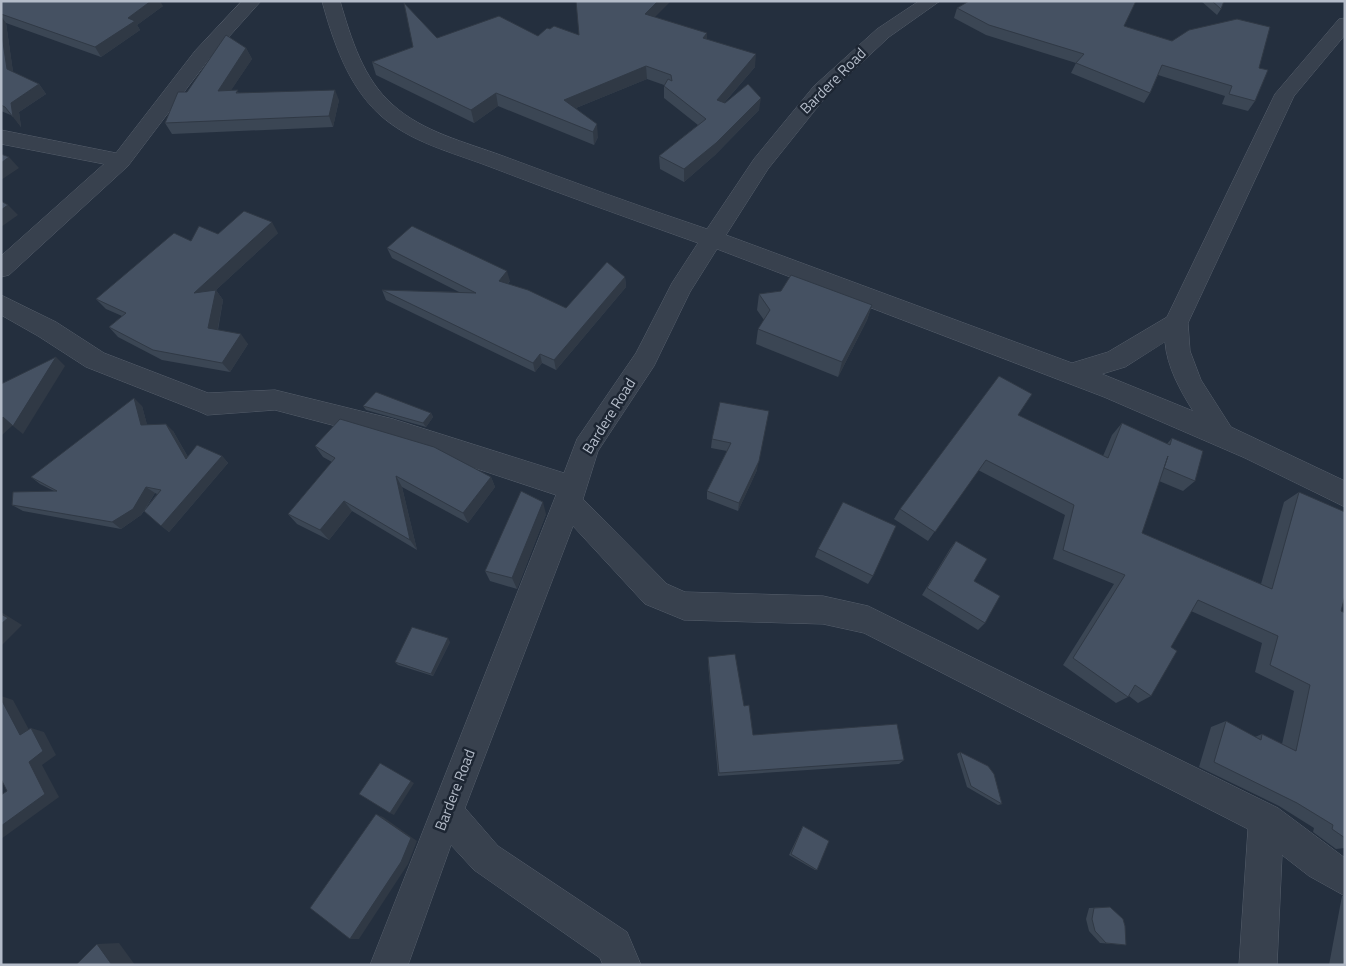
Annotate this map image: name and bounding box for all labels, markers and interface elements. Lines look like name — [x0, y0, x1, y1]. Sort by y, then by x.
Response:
street label: Bardere Road — [794, 42, 871, 119]
street label: Bardere Road — [576, 373, 641, 458]
street label: Bardere Road — [428, 746, 481, 834]

